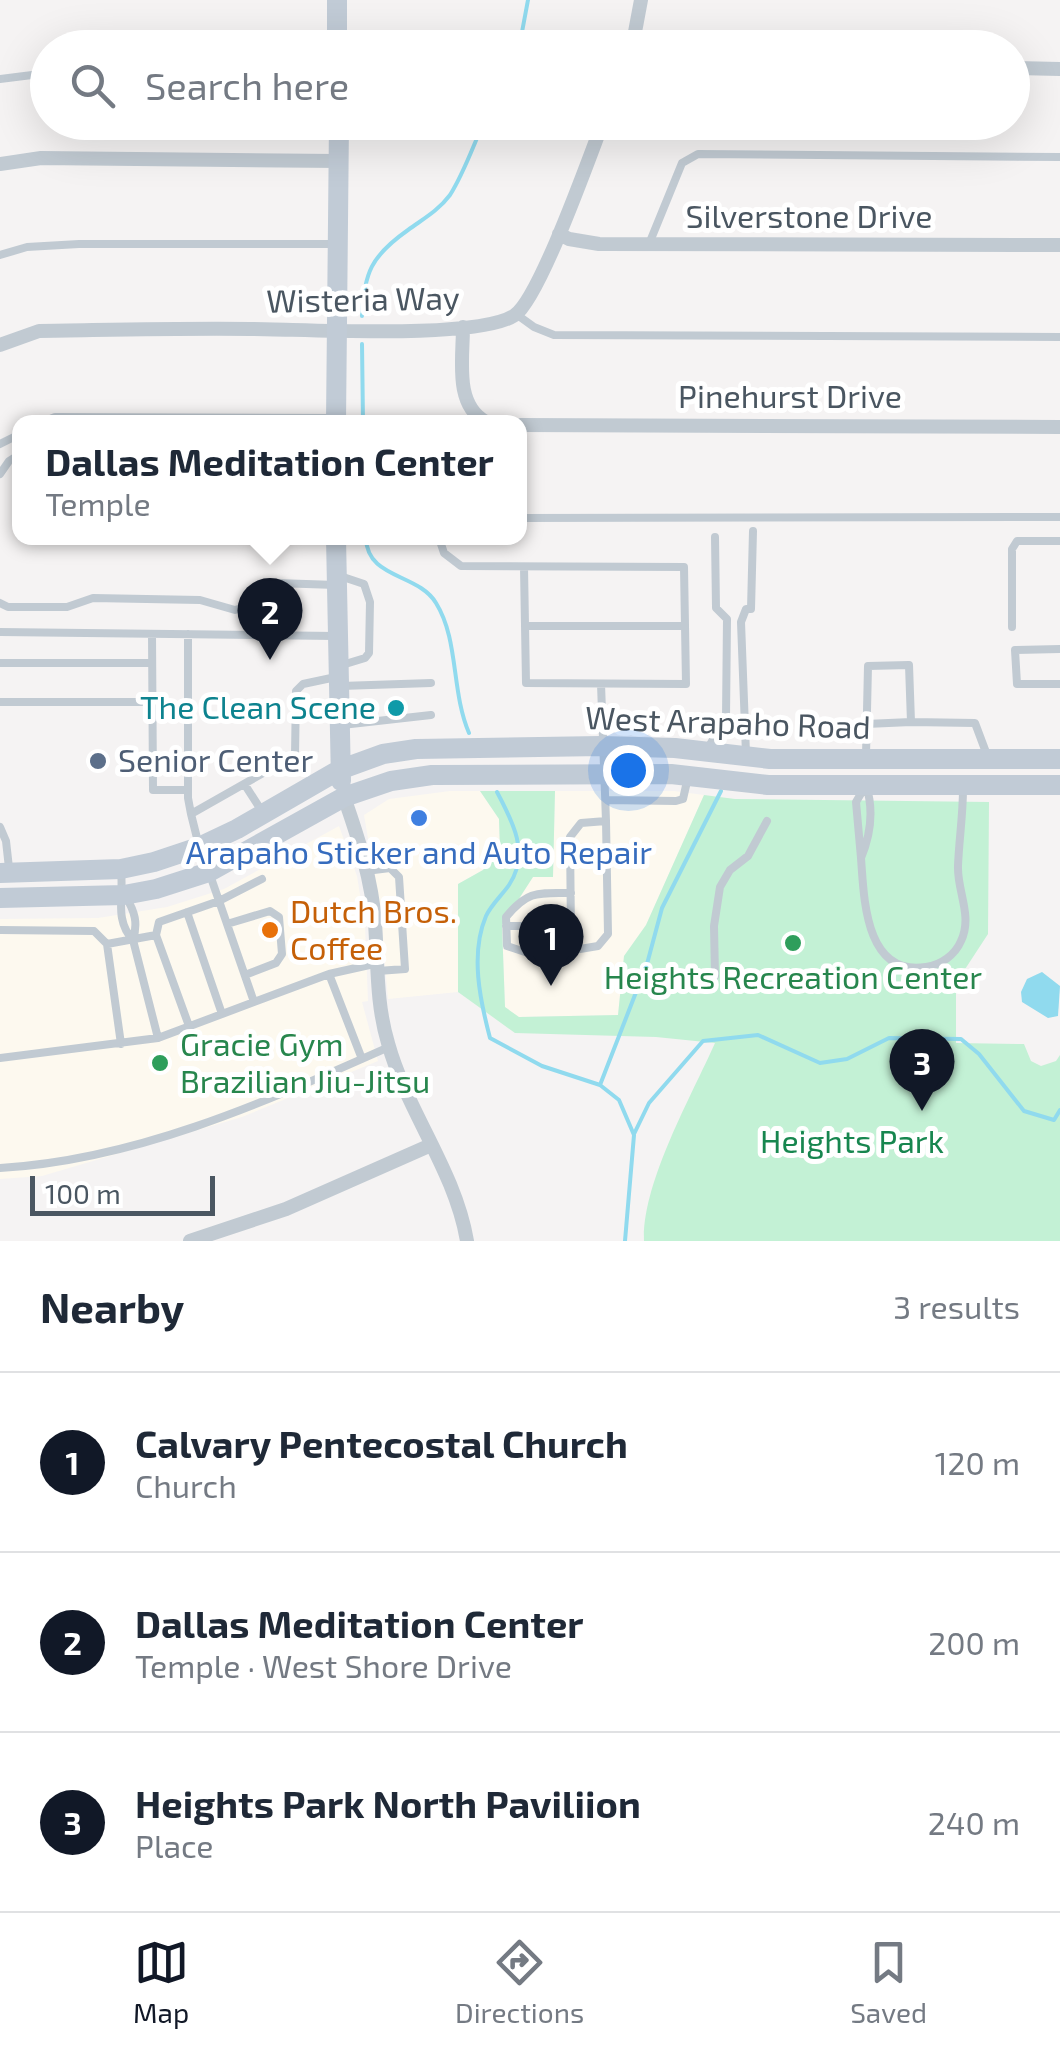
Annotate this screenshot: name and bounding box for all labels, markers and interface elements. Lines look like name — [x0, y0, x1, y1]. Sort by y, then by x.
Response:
search box — [30, 30, 1030, 140]
icon: search — [65, 58, 120, 113]
text: Search here — [145, 62, 349, 108]
street label: Silverstone Drive — [686, 196, 932, 234]
street label: Wisteria Way — [266, 277, 460, 319]
street label: Pinehurst Drive — [678, 376, 902, 414]
popup — [12, 415, 527, 545]
text: Dallas Meditation Center — [45, 438, 494, 484]
text: Temple — [45, 484, 151, 522]
pin: 2 — [238, 578, 302, 660]
place label: The Clean Scene — [140, 687, 376, 725]
marker: The Clean Scene — [385, 697, 407, 719]
street label: West Arapaho Road — [585, 697, 872, 745]
place label: Senior Center — [118, 740, 314, 778]
your location — [603, 745, 654, 796]
marker: Senior Center — [87, 750, 109, 772]
marker: Arapaho Sticker and Auto Repair — [408, 807, 430, 829]
place label: Arapaho Sticker and Auto Repair — [186, 832, 652, 870]
place label: Dutch Bros. Coffee — [290, 891, 457, 966]
pin: 1 — [518, 904, 584, 986]
marker: Dutch Bros. Coffee — [259, 919, 281, 941]
marker: Heights Recreation Center — [782, 932, 804, 954]
place label: Heights Recreation Center — [604, 957, 982, 995]
place label: Gracie Gym Brazilian Jiu-Jitsu — [180, 1024, 430, 1099]
pin: 3 — [890, 1028, 954, 1111]
marker: Gracie Gym Brazilian Jiu-Jitsu — [149, 1052, 171, 1074]
park label: Heights Park — [760, 1121, 944, 1159]
scale bar — [30, 1171, 215, 1216]
text: 100 m — [45, 1176, 121, 1210]
text: Nearby — [40, 1281, 184, 1331]
text: 3 results — [893, 1287, 1020, 1325]
text: Calvary Pentecostal Church — [135, 1420, 628, 1466]
text: 1 — [66, 1443, 79, 1481]
text: 120 m — [935, 1443, 1020, 1481]
text: Church — [135, 1466, 237, 1504]
text: Dallas Meditation Center — [135, 1600, 584, 1646]
text: 2 — [63, 1623, 82, 1661]
text: 200 m — [928, 1623, 1020, 1661]
text: Temple · West Shore Drive — [135, 1646, 512, 1684]
text: Heights Park North Paviliion — [135, 1780, 641, 1826]
text: 3 — [63, 1803, 82, 1841]
text: 240 m — [928, 1803, 1020, 1841]
text: Place — [135, 1826, 214, 1864]
tab: Map — [133, 1935, 189, 2029]
tab: Directions — [455, 1935, 584, 2029]
tab: Saved — [850, 1935, 927, 2029]

